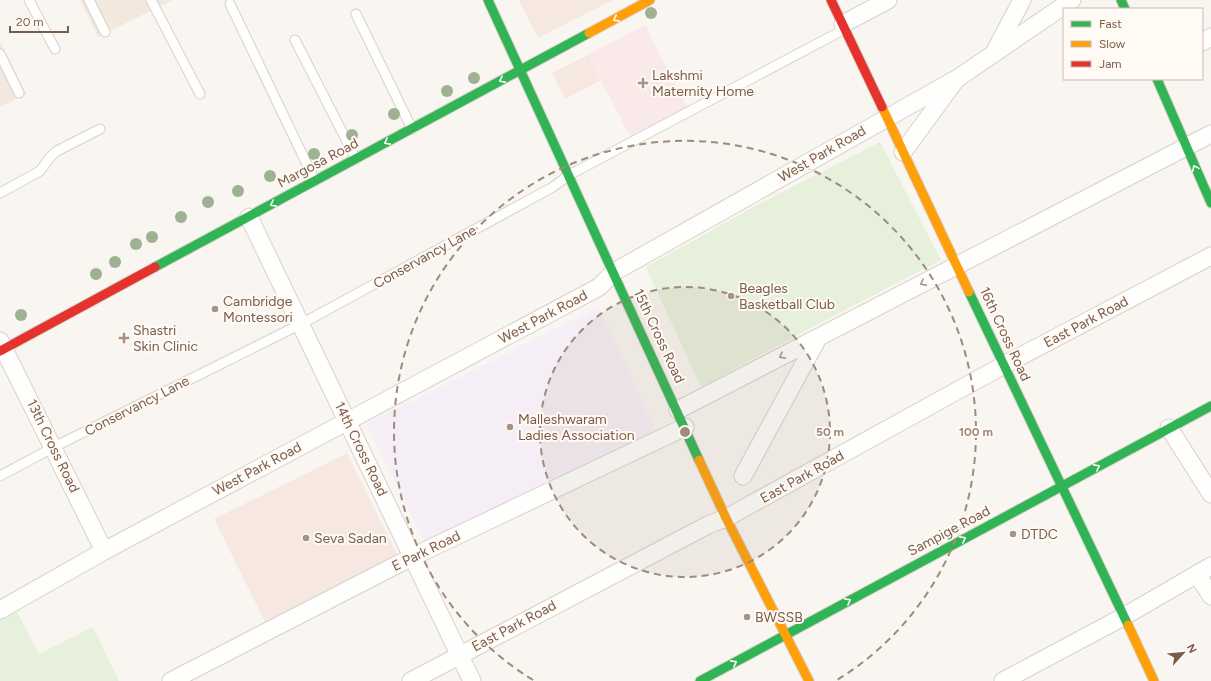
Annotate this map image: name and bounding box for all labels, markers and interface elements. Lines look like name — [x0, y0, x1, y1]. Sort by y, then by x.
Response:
scale bar — [10, 8, 68, 34]
legend — [1063, 8, 1203, 80]
one-way arrow — [613, 14, 620, 21]
text: 20 m — [16, 15, 44, 29]
text: Fast — [1099, 17, 1122, 31]
text: Slow — [1099, 37, 1126, 51]
text: Jam — [1099, 57, 1122, 71]
place label: Lakshmi Maternity Home — [652, 67, 754, 100]
one-way arrow — [498, 76, 506, 83]
marker: Lakshmi Maternity Home — [637, 77, 649, 89]
street label: West Park Road — [775, 122, 869, 186]
street label: Margosa Road — [275, 135, 361, 191]
one-way arrow — [384, 137, 391, 145]
one-way arrow — [1192, 165, 1200, 172]
one-way arrow — [270, 199, 277, 207]
street label: Conservancy Lane — [371, 222, 480, 292]
one-way arrow — [919, 279, 927, 286]
place label: Beagles Basketball Club — [739, 280, 835, 313]
street label: 16th Cross Road — [976, 284, 1034, 384]
street label: West Park Road — [496, 286, 590, 348]
street label: 15th Cross Road — [630, 286, 688, 386]
marker: Beagles Basketball Club — [726, 291, 736, 301]
place label: Cambridge Montessori — [223, 293, 293, 326]
street label: East Park Road — [1041, 293, 1131, 351]
marker: Cambridge Montessori — [210, 304, 220, 314]
place label: Shastri Skin Clinic — [133, 322, 198, 355]
marker: Shastri Skin Clinic — [118, 332, 130, 344]
one-way arrow — [779, 351, 786, 359]
street label: Conservancy Lane — [82, 372, 192, 440]
street label: 13th Cross Road — [23, 397, 83, 495]
street label: 14th Cross Road — [331, 399, 391, 499]
place label: Malleshwaram Ladies Association — [518, 411, 635, 444]
marker: Malleshwaram Ladies Association — [505, 422, 515, 432]
centre of rings — [678, 425, 692, 439]
text: 50 m — [816, 425, 844, 439]
text: 100 m — [959, 425, 993, 439]
street label: West Park Road — [210, 438, 304, 500]
street label: East Park Road — [757, 447, 847, 507]
one-way arrow — [1093, 464, 1100, 472]
street label: Sampige Road — [905, 502, 993, 560]
place label: DTDC — [1021, 526, 1058, 543]
street label: E Park Road — [389, 527, 463, 575]
marker: DTDC — [1008, 529, 1018, 539]
place label: Seva Sadan — [314, 530, 387, 547]
marker: Seva Sadan — [301, 533, 311, 543]
one-way arrow — [959, 537, 966, 544]
street label: East Park Road — [469, 597, 559, 655]
one-way arrow — [844, 598, 852, 606]
place label: BWSSB — [755, 609, 803, 626]
marker: BWSSB — [742, 612, 752, 622]
north arrow — [1163, 633, 1203, 673]
text: N — [1184, 642, 1199, 655]
one-way arrow — [730, 660, 737, 667]

